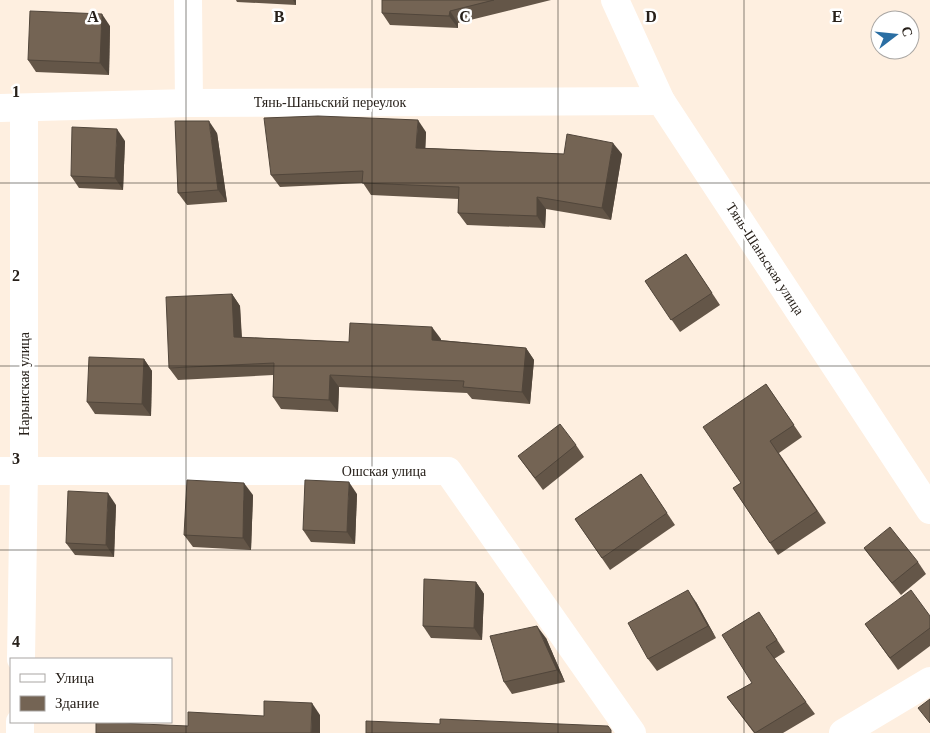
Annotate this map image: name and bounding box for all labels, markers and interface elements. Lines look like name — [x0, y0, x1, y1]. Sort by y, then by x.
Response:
text: A — [87, 8, 99, 25]
text: B — [274, 8, 285, 25]
text: C — [459, 8, 471, 25]
text: D — [645, 8, 657, 25]
text: E — [832, 8, 842, 25]
north arrow — [870, 10, 920, 60]
text: С — [898, 25, 916, 38]
text: 1 — [12, 83, 20, 100]
street label: Тянь-Шаньский переулок — [254, 95, 406, 110]
street label: Тянь-Шаньская улица — [723, 200, 807, 319]
text: 2 — [12, 267, 20, 284]
street label: Нарынская улица — [17, 331, 32, 436]
text: 3 — [12, 450, 20, 467]
street label: Ошская улица — [342, 464, 427, 479]
text: 4 — [12, 633, 20, 650]
legend — [10, 658, 172, 723]
text: Улица — [55, 670, 94, 686]
text: Здание — [55, 695, 99, 711]

